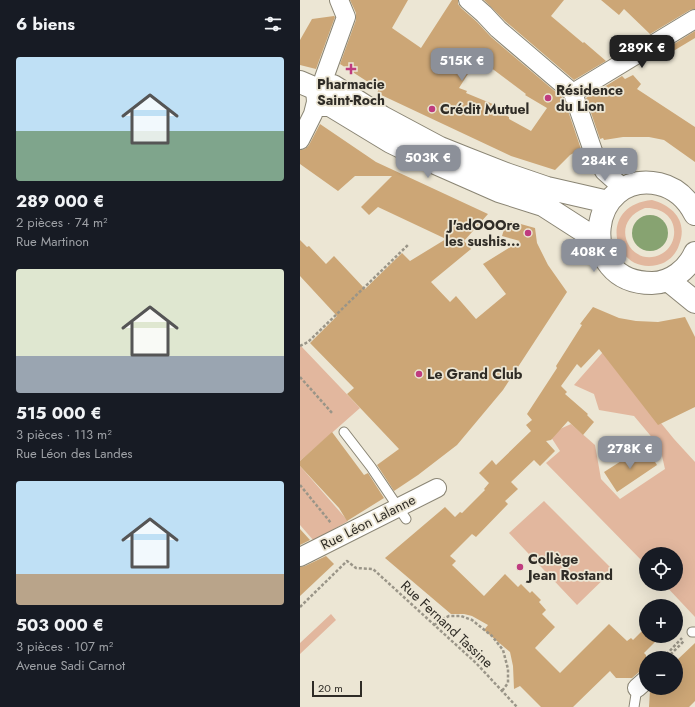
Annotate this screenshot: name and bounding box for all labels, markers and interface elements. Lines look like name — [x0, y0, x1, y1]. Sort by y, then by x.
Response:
text: 6 biens — [16, 12, 75, 36]
icon: filters — [262, 13, 284, 35]
pin: 289K € — [609, 35, 675, 69]
text: 289K € — [619, 38, 665, 57]
pin: 515K € — [429, 48, 495, 82]
text: 515K € — [440, 51, 484, 70]
marker: Pharmacie Saint-Roch — [346, 64, 356, 74]
place label: Pharmacie Saint-Roch — [317, 74, 385, 110]
place label: Résidence du Lion — [556, 80, 623, 116]
icon: home — [114, 83, 186, 155]
marker: Résidence du Lion — [543, 93, 553, 103]
place label: Crédit Mutuel — [440, 99, 529, 119]
marker: Crédit Mutuel — [427, 104, 437, 114]
pin: 503K € — [395, 145, 461, 179]
text: 503K € — [405, 148, 451, 167]
pin: 284K € — [572, 148, 638, 182]
text: 284K € — [581, 151, 629, 170]
text: 289 000 € — [16, 189, 104, 213]
text: 2 pièces · 74 m² — [16, 213, 108, 232]
place label: J'adOOOre les sushis... — [445, 215, 520, 251]
marker: J'adOOOre les sushis... — [523, 228, 533, 238]
text: Rue Martinon — [16, 232, 89, 251]
pin: 408K € — [561, 239, 627, 273]
text: 408K € — [570, 242, 618, 261]
icon: home — [114, 295, 186, 367]
place label: Le Grand Club — [427, 364, 523, 384]
marker: Le Grand Club — [414, 369, 424, 379]
text: 515 000 € — [16, 401, 102, 425]
text: 3 pièces · 113 m² — [16, 425, 112, 444]
pin: 278K € — [597, 436, 663, 470]
text: 278K € — [607, 439, 653, 458]
text: Rue Léon des Landes — [16, 444, 133, 463]
street label: Rue Léon Lalanne — [317, 489, 419, 555]
icon: home — [114, 507, 186, 579]
map controls — [639, 547, 683, 695]
button: locate — [639, 547, 683, 591]
place label: Collège Jean Rostand — [525, 549, 613, 585]
marker: Collège Jean Rostand — [515, 562, 525, 572]
street label: Rue Fernand Tassine — [396, 576, 498, 672]
button: + — [639, 599, 683, 643]
text: 503 000 € — [16, 613, 104, 637]
text: 3 pièces · 107 m² — [16, 637, 113, 656]
button: − — [639, 651, 683, 695]
text: Avenue Sadi Carnot — [16, 656, 125, 675]
scale bar — [312, 679, 362, 698]
text: 20 m — [318, 680, 343, 696]

